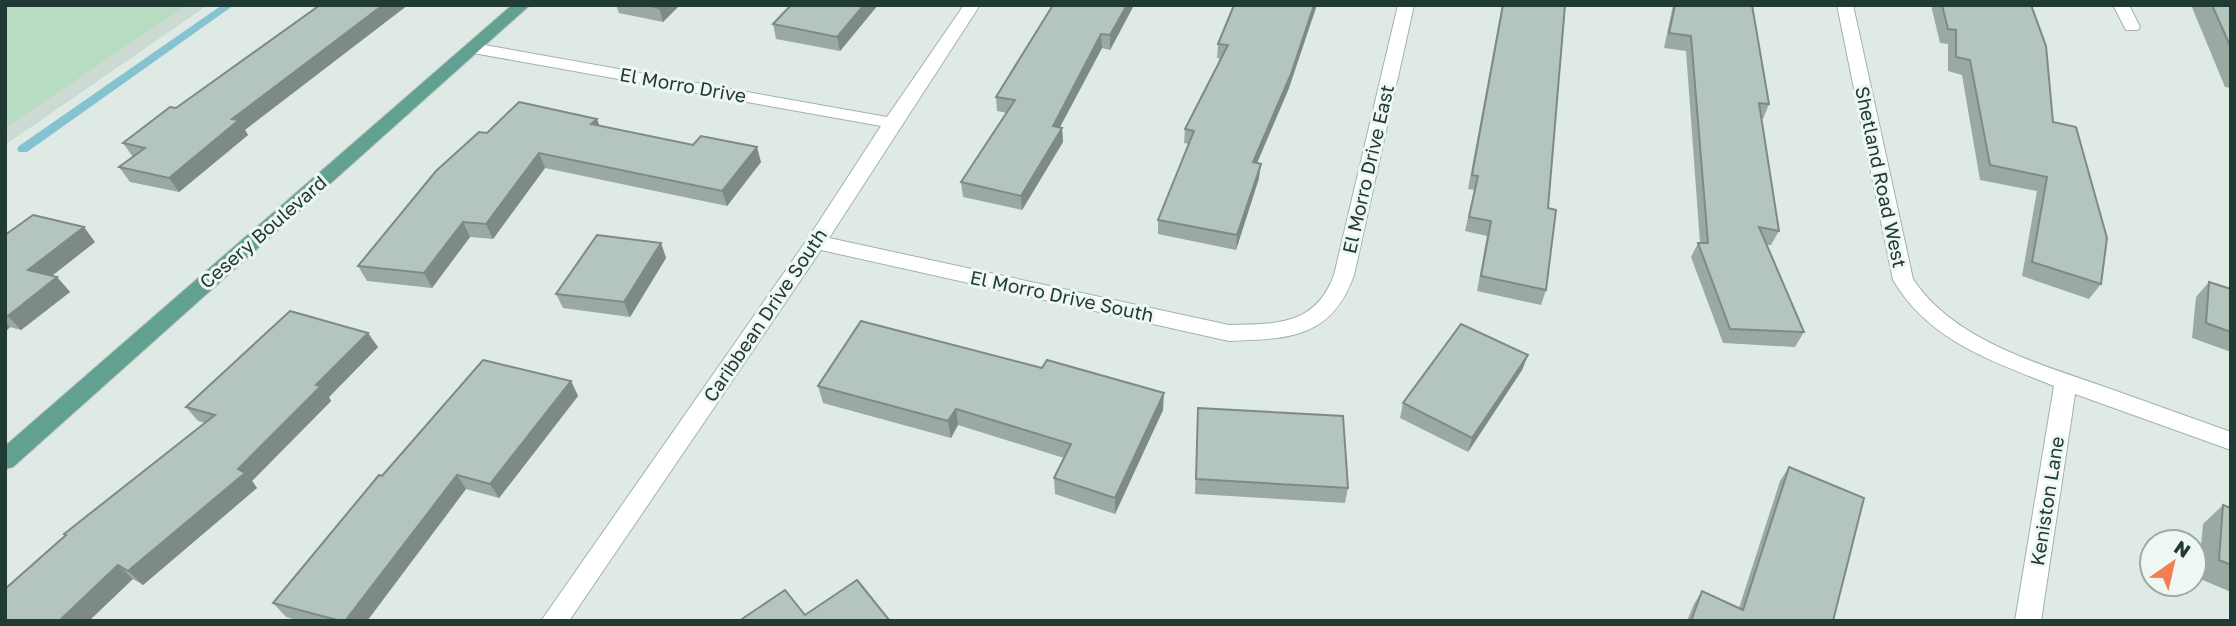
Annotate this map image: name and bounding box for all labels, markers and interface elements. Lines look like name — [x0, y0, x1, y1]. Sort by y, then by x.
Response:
street label: El Morro Drive — [618, 62, 748, 107]
street label: El Morro Drive East — [1337, 82, 1398, 256]
street label: Shetland Road West — [1851, 84, 1912, 270]
street label: Cesery Boulevard — [195, 170, 331, 293]
street label: Caribbean Drive South — [698, 224, 831, 406]
street label: El Morro Drive South — [968, 265, 1156, 326]
street label: Keniston Lane — [2025, 435, 2068, 567]
north arrow — [2138, 528, 2208, 598]
text: N — [2170, 535, 2195, 562]

